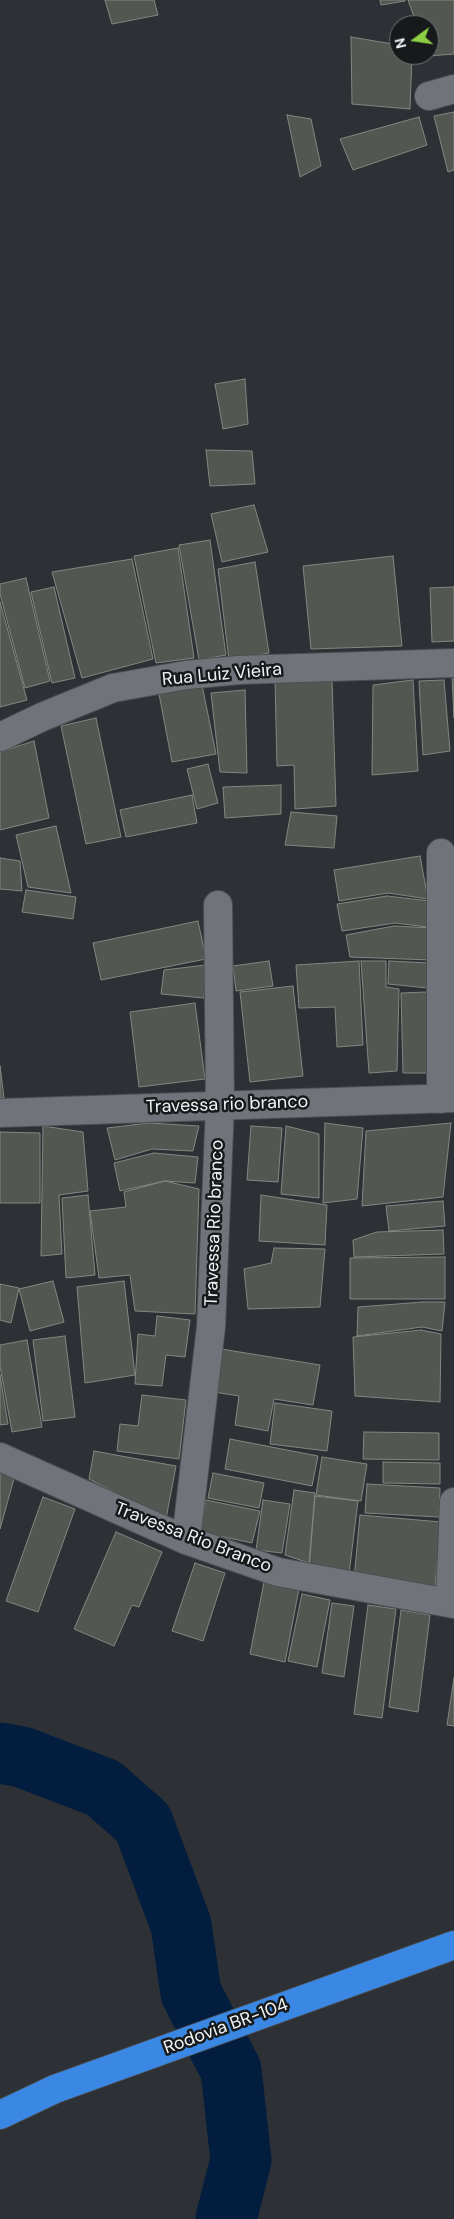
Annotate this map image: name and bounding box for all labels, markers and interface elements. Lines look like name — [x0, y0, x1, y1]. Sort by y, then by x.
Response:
north arrow — [389, 15, 439, 65]
text: N — [390, 36, 410, 51]
street label: Rua Luiz Vieira — [161, 659, 283, 691]
street label: Travessa rio branco — [145, 1091, 309, 1119]
street label: Travessa Rio branco — [201, 1139, 229, 1307]
street label: Travessa Rio Branco — [112, 1498, 274, 1578]
street label: Rodovia BR-104 — [161, 1994, 291, 2060]

